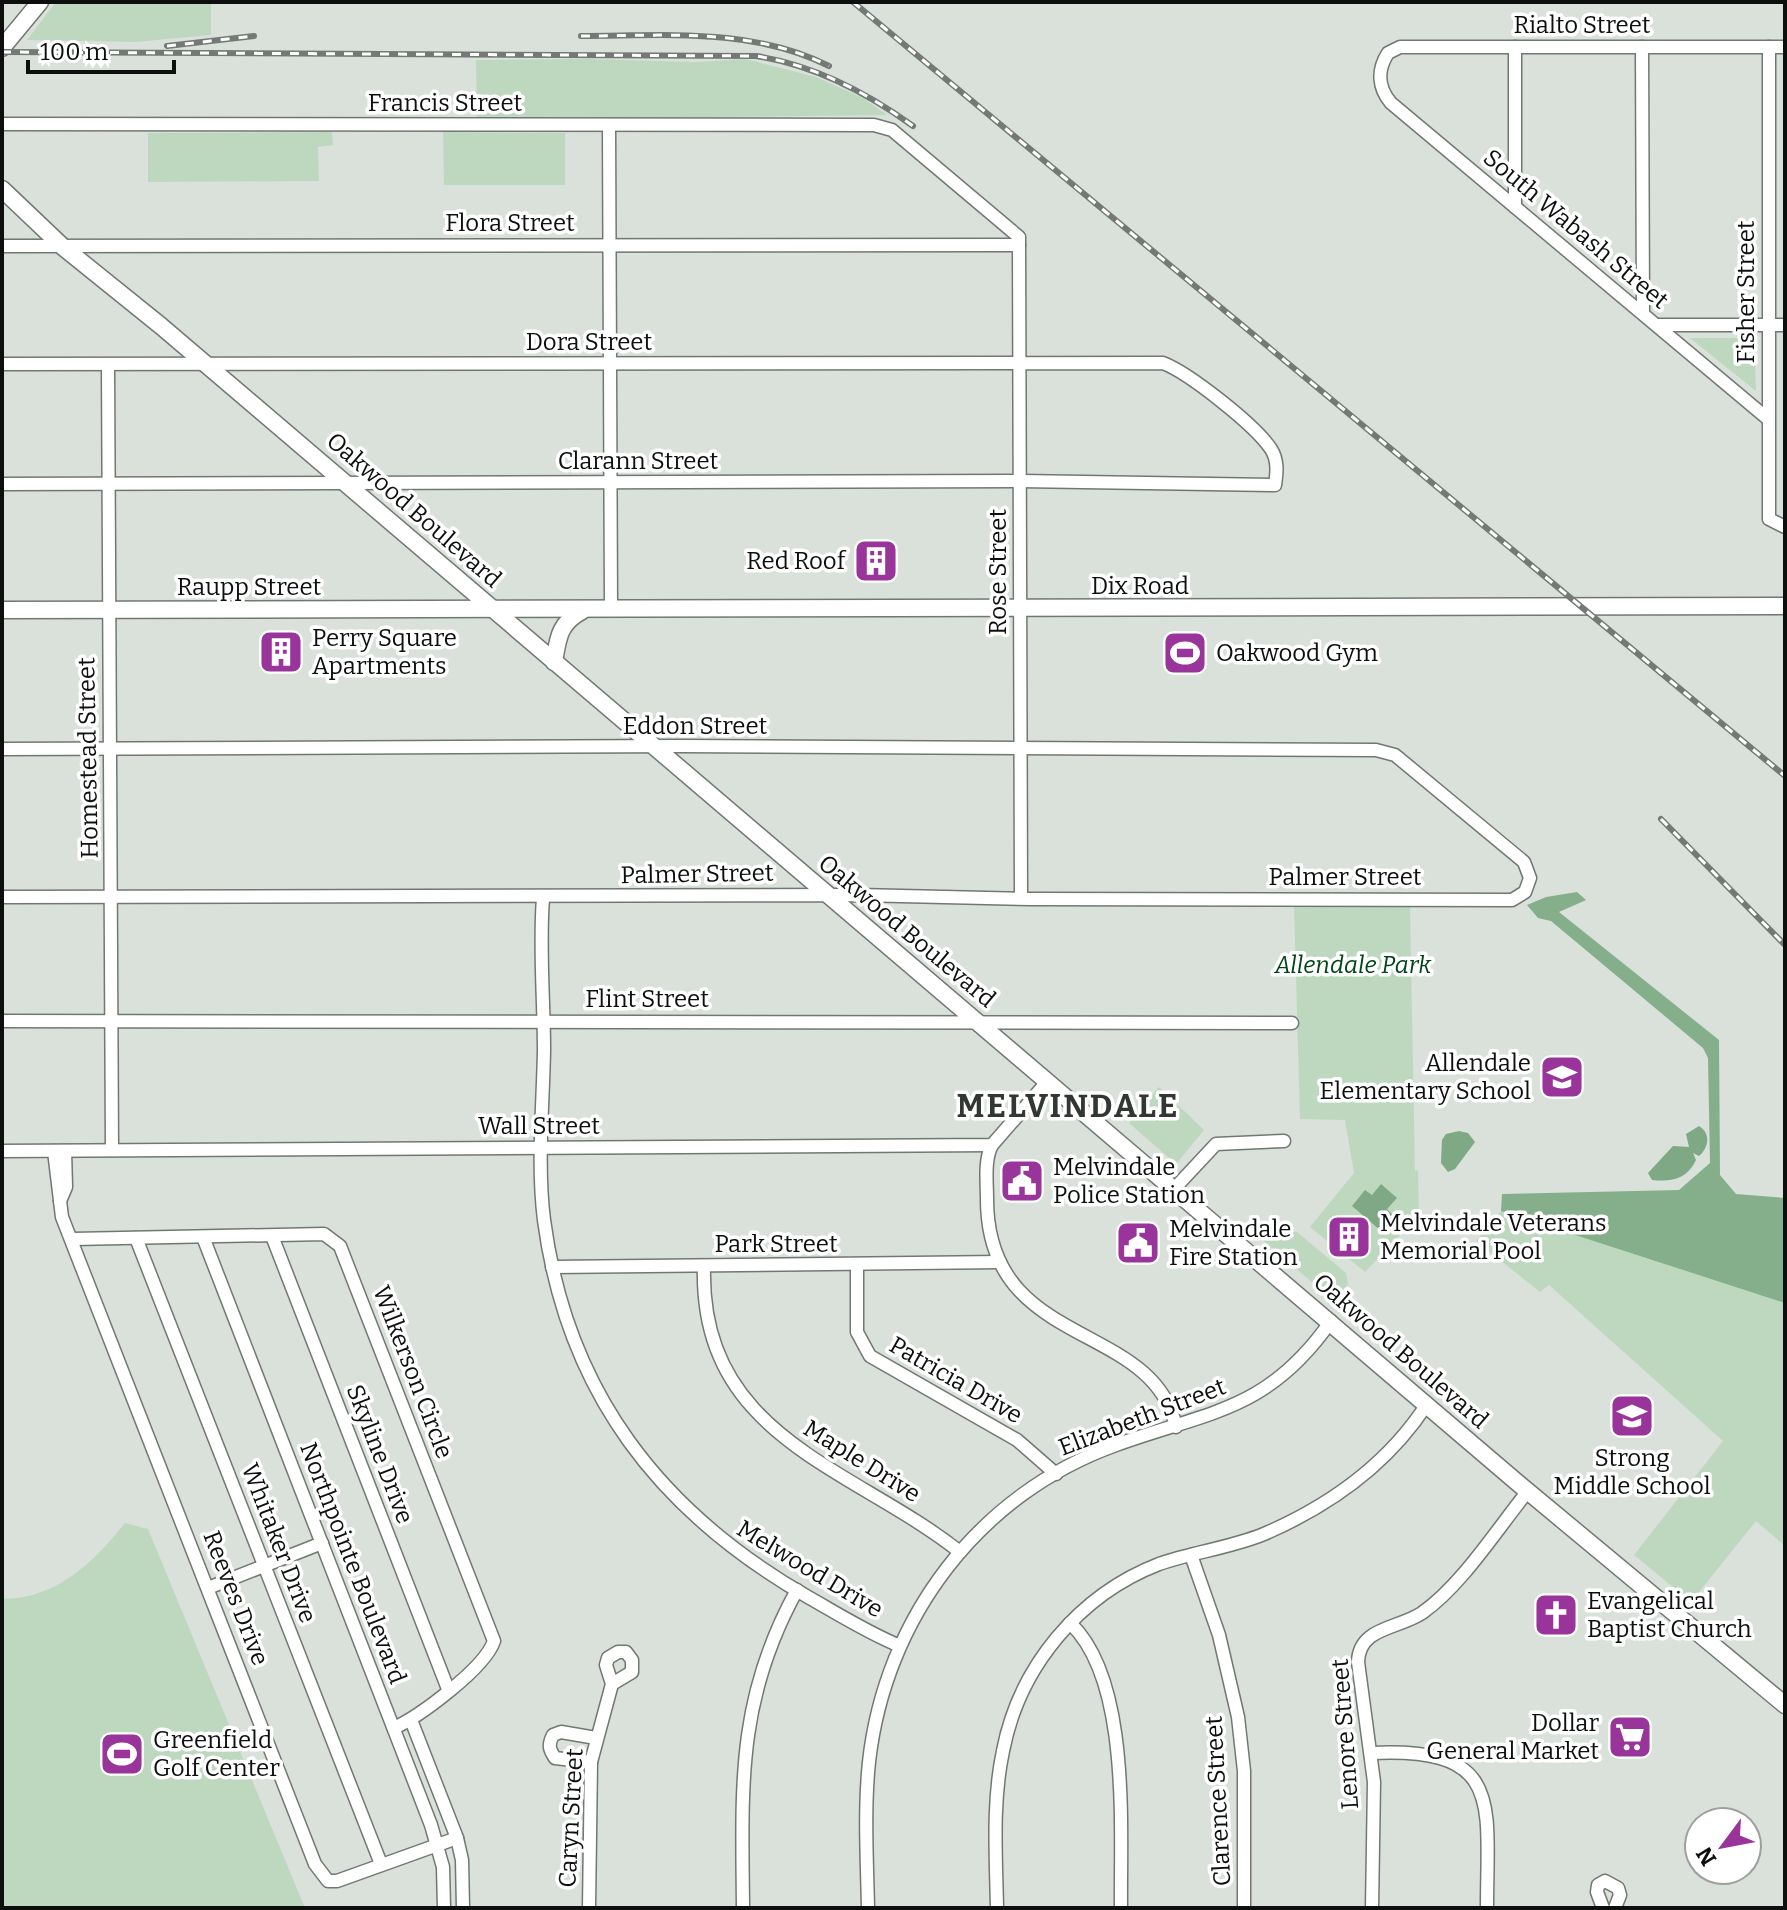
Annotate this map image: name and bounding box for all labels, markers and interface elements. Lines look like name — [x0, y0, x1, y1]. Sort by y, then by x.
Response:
street label: Rialto Street — [1513, 11, 1651, 39]
scale bar — [28, 24, 174, 74]
text: 100 m — [40, 38, 108, 66]
street label: Francis Street — [368, 89, 523, 117]
street label: South Wabash Street — [1478, 144, 1674, 315]
street label: Flora Street — [445, 209, 575, 237]
street label: Fisher Street — [1732, 220, 1760, 363]
street label: Dora Street — [526, 328, 653, 356]
street label: Oakwood Boulevard — [321, 427, 507, 593]
street label: Clarann Street — [558, 447, 719, 475]
street label: Rose Street — [984, 509, 1012, 635]
building icon: Red Roof — [852, 537, 900, 585]
place label: Red Roof — [746, 547, 847, 575]
street label: Dix Road — [1091, 572, 1189, 600]
street label: Raupp Street — [177, 573, 322, 601]
place label: Perry Square Apartments — [312, 624, 457, 680]
building icon: Perry Square Apartments — [257, 628, 305, 676]
sports icon: Oakwood Gym — [1161, 629, 1209, 677]
place label: Oakwood Gym — [1216, 639, 1378, 667]
street label: Homestead Street — [72, 657, 104, 859]
street label: Eddon Street — [623, 712, 768, 740]
street label: Oakwood Boulevard — [813, 849, 1001, 1013]
street label: Palmer Street — [620, 859, 774, 889]
street label: Palmer Street — [1269, 863, 1422, 891]
park label: Allendale Park — [1274, 951, 1432, 979]
street label: Flint Street — [585, 985, 709, 1013]
place label: Allendale Elementary School — [1319, 1049, 1531, 1105]
school or university icon: Allendale Elementary School — [1538, 1053, 1586, 1101]
district label: MELVINDALE — [957, 1087, 1179, 1125]
street label: Wall Street — [478, 1112, 600, 1140]
place label: Melvindale Police Station — [1053, 1153, 1205, 1209]
public building icon: Melvindale Police Station — [998, 1157, 1046, 1205]
place label: Melvindale Veterans Memorial Pool — [1380, 1209, 1606, 1265]
building icon: Melvindale Veterans Memorial Pool — [1325, 1213, 1373, 1261]
place label: Melvindale Fire Station — [1169, 1215, 1298, 1271]
public building icon: Melvindale Fire Station — [1114, 1219, 1162, 1267]
street label: Park Street — [714, 1230, 838, 1258]
street label: Oakwood Boulevard — [1308, 1268, 1494, 1434]
street label: Wilkerson Circle — [367, 1282, 459, 1462]
street label: Patricia Drive — [885, 1331, 1027, 1429]
street label: Elizabeth Street — [1055, 1372, 1230, 1462]
street label: Skyline Drive — [341, 1381, 419, 1527]
school or university icon: Strong Middle School — [1608, 1392, 1656, 1440]
street label: Maple Drive — [798, 1414, 926, 1508]
street label: Northpointe Boulevard — [294, 1438, 412, 1688]
place label: Strong Middle School — [1553, 1444, 1711, 1500]
street label: Whitaker Drive — [236, 1459, 322, 1627]
street label: Melwood Drive — [732, 1514, 888, 1624]
street label: Reeves Drive — [198, 1527, 274, 1669]
place label: Evangelical Baptist Church — [1587, 1587, 1752, 1643]
church icon: Evangelical Baptist Church — [1532, 1591, 1580, 1639]
street label: Lenore Street — [1326, 1657, 1364, 1810]
place label: Dollar General Market — [1426, 1709, 1599, 1765]
supermarket icon: Dollar General Market — [1606, 1713, 1654, 1761]
street label: Clarence Street — [1200, 1715, 1236, 1887]
place label: Greenfield Golf Center — [153, 1726, 280, 1782]
sports icon: Greenfield Golf Center — [98, 1730, 146, 1778]
street label: Caryn Street — [553, 1747, 589, 1888]
north arrow — [1683, 1806, 1763, 1886]
text: N — [1691, 1842, 1722, 1871]

